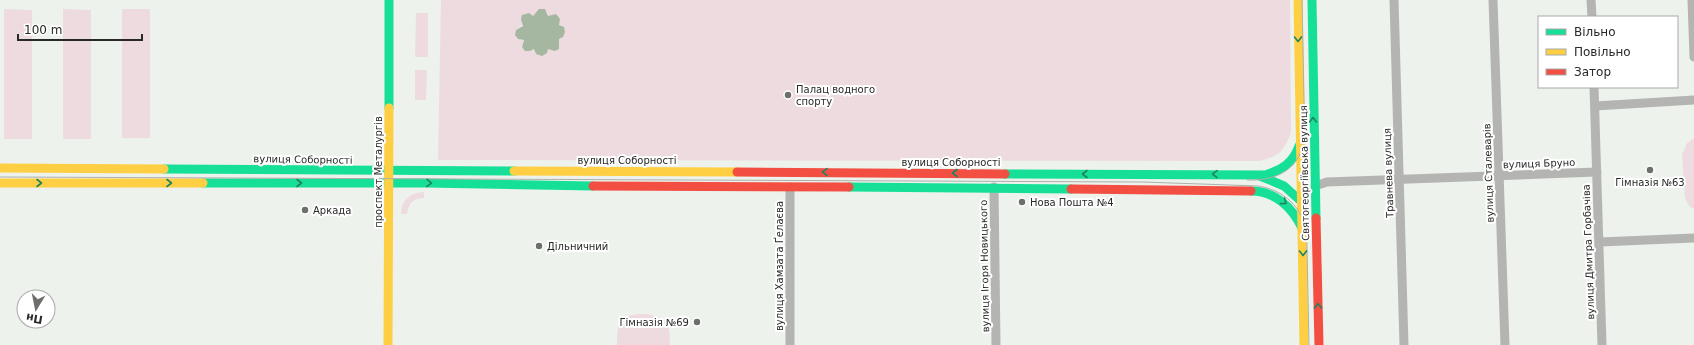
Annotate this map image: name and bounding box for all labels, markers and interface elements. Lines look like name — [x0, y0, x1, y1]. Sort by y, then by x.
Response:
scale bar — [18, 16, 142, 42]
legend — [1538, 16, 1678, 88]
text: 100 m — [24, 23, 62, 37]
text: Вільно — [1574, 25, 1616, 39]
one-way arrow — [1294, 36, 1302, 42]
text: Повільно — [1574, 45, 1631, 59]
text: Затор — [1574, 65, 1611, 79]
place label: Палац водного спорту — [796, 84, 875, 107]
marker: Палац водного спорту — [783, 90, 793, 100]
street label: Святогеоргіївська вулиця — [1298, 105, 1311, 241]
street label: проспект Металургів — [373, 116, 384, 228]
one-way arrow — [1309, 117, 1318, 123]
street label: вулиця Сталеварів — [1481, 123, 1496, 223]
street label: Травнева вулиця — [1381, 128, 1396, 219]
street label: вулиця Соборності — [253, 153, 353, 166]
street label: вулиця Соборності — [577, 155, 677, 166]
street label: вулиця Соборності — [901, 157, 1001, 168]
street label: вулиця Бруно — [1503, 157, 1575, 170]
marker: Гімназія №63 — [1645, 165, 1655, 175]
one-way arrow — [822, 168, 828, 176]
one-way arrow — [952, 169, 958, 177]
one-way arrow — [1082, 169, 1088, 178]
one-way arrow — [1212, 170, 1218, 178]
place label: Гімназія №63 — [1615, 177, 1685, 188]
one-way arrow — [36, 179, 42, 187]
one-way arrow — [166, 179, 172, 187]
one-way arrow — [296, 179, 302, 187]
one-way arrow — [426, 179, 432, 187]
street label: вулиця Дмитра Горбачіва — [1581, 184, 1596, 320]
marker: Нова Пошта №4 — [1017, 197, 1027, 207]
place label: Нова Пошта №4 — [1030, 197, 1114, 208]
one-way arrow — [1279, 197, 1286, 204]
street label: вулиця Ігоря Новицького — [978, 199, 991, 332]
street label: вулиця Хамзата Ґелаєва — [773, 201, 785, 331]
marker: Аркада — [300, 205, 310, 215]
place label: Аркада — [313, 205, 351, 216]
marker: Дільничний — [534, 241, 544, 251]
place label: Дільничний — [547, 241, 608, 252]
one-way arrow — [1298, 250, 1307, 256]
north arrow — [16, 289, 56, 329]
one-way arrow — [1314, 303, 1322, 309]
text: Пн — [25, 310, 44, 326]
place label: Гімназія №69 — [619, 317, 689, 328]
marker: Гімназія №69 — [692, 317, 702, 327]

